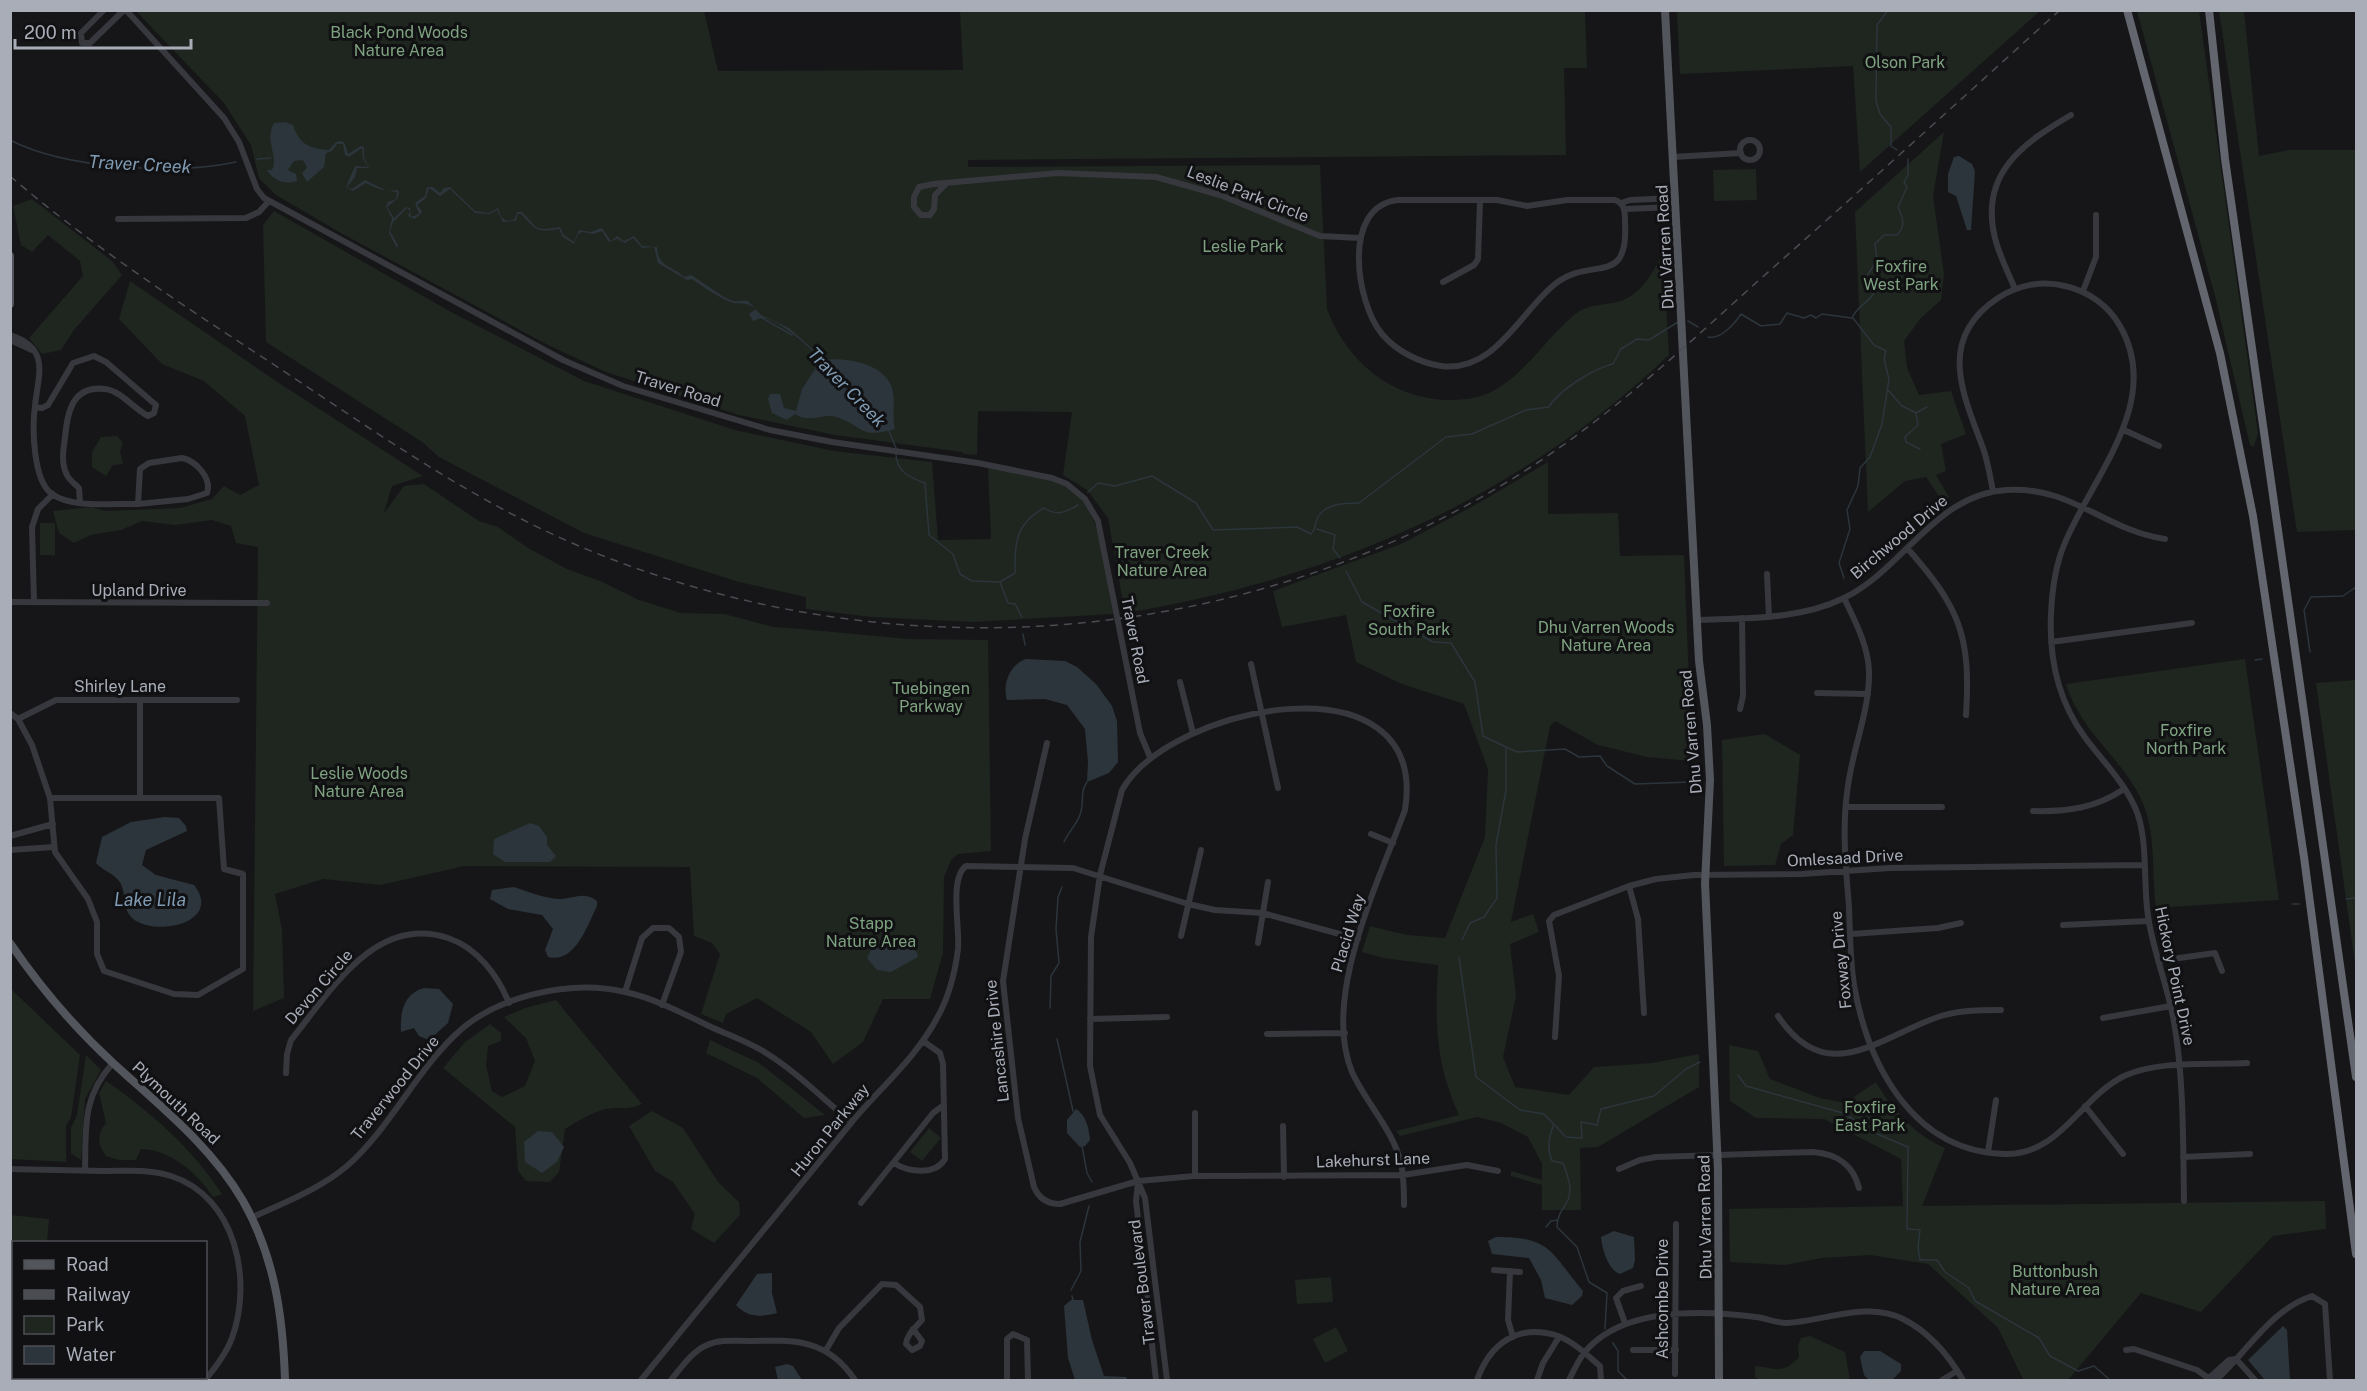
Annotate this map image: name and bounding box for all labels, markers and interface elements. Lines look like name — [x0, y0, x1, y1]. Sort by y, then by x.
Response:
scale bar — [15, 12, 190, 50]
text: 200 m — [24, 22, 77, 43]
park label: Black Pond Woods Nature Area — [330, 23, 468, 60]
park label: Olson Park — [1865, 53, 1945, 72]
water label: Traver Creek — [88, 151, 192, 177]
street label: Leslie Park Circle — [1184, 162, 1312, 226]
street label: Dhu Varren Road — [1652, 184, 1678, 310]
park label: Leslie Park — [1202, 237, 1284, 256]
park label: Foxfire West Park — [1863, 257, 1939, 294]
water label: Traver Creek — [804, 343, 890, 431]
street label: Traver Road — [633, 367, 723, 411]
street label: Birchwood Drive — [1847, 491, 1951, 583]
park label: Traver Creek Nature Area — [1115, 543, 1209, 580]
street label: Upland Drive — [91, 581, 187, 600]
street label: Traver Road — [1117, 595, 1153, 685]
park label: Foxfire South Park — [1368, 602, 1450, 639]
park label: Dhu Varren Woods Nature Area — [1538, 618, 1674, 655]
street label: Dhu Varren Road — [1676, 669, 1706, 795]
street label: Shirley Lane — [74, 677, 166, 696]
park label: Tuebingen Parkway — [892, 679, 970, 716]
park label: Foxfire North Park — [2146, 721, 2226, 758]
park label: Leslie Woods Nature Area — [310, 764, 408, 801]
street label: Omlesaad Drive — [1786, 845, 1904, 871]
water label: Lake Lila — [114, 889, 186, 910]
street label: Placid Way — [1327, 891, 1369, 975]
street label: Hickory Point Drive — [2151, 905, 2199, 1047]
street label: Foxway Drive — [1826, 910, 1856, 1010]
park label: Stapp Nature Area — [826, 914, 916, 951]
street label: Devon Circle — [281, 946, 357, 1028]
street label: Lancashire Drive — [981, 979, 1013, 1103]
street label: Traverwood Drive — [347, 1032, 443, 1144]
street label: Plymouth Road — [128, 1058, 224, 1148]
street label: Huron Parkway — [787, 1080, 873, 1180]
park label: Foxfire East Park — [1835, 1098, 1905, 1135]
street label: Lakehurst Lane — [1315, 1149, 1431, 1171]
street label: Dhu Varren Road — [1694, 1155, 1716, 1279]
street label: Traver Boulevard — [1125, 1219, 1159, 1345]
street label: Ashcombe Drive — [1653, 1239, 1672, 1359]
legend — [12, 1241, 207, 1379]
text: Road — [66, 1254, 109, 1275]
park label: Buttonbush Nature Area — [2010, 1262, 2100, 1299]
text: Railway — [66, 1284, 131, 1305]
text: Park — [66, 1314, 104, 1335]
text: Water — [66, 1344, 116, 1365]

